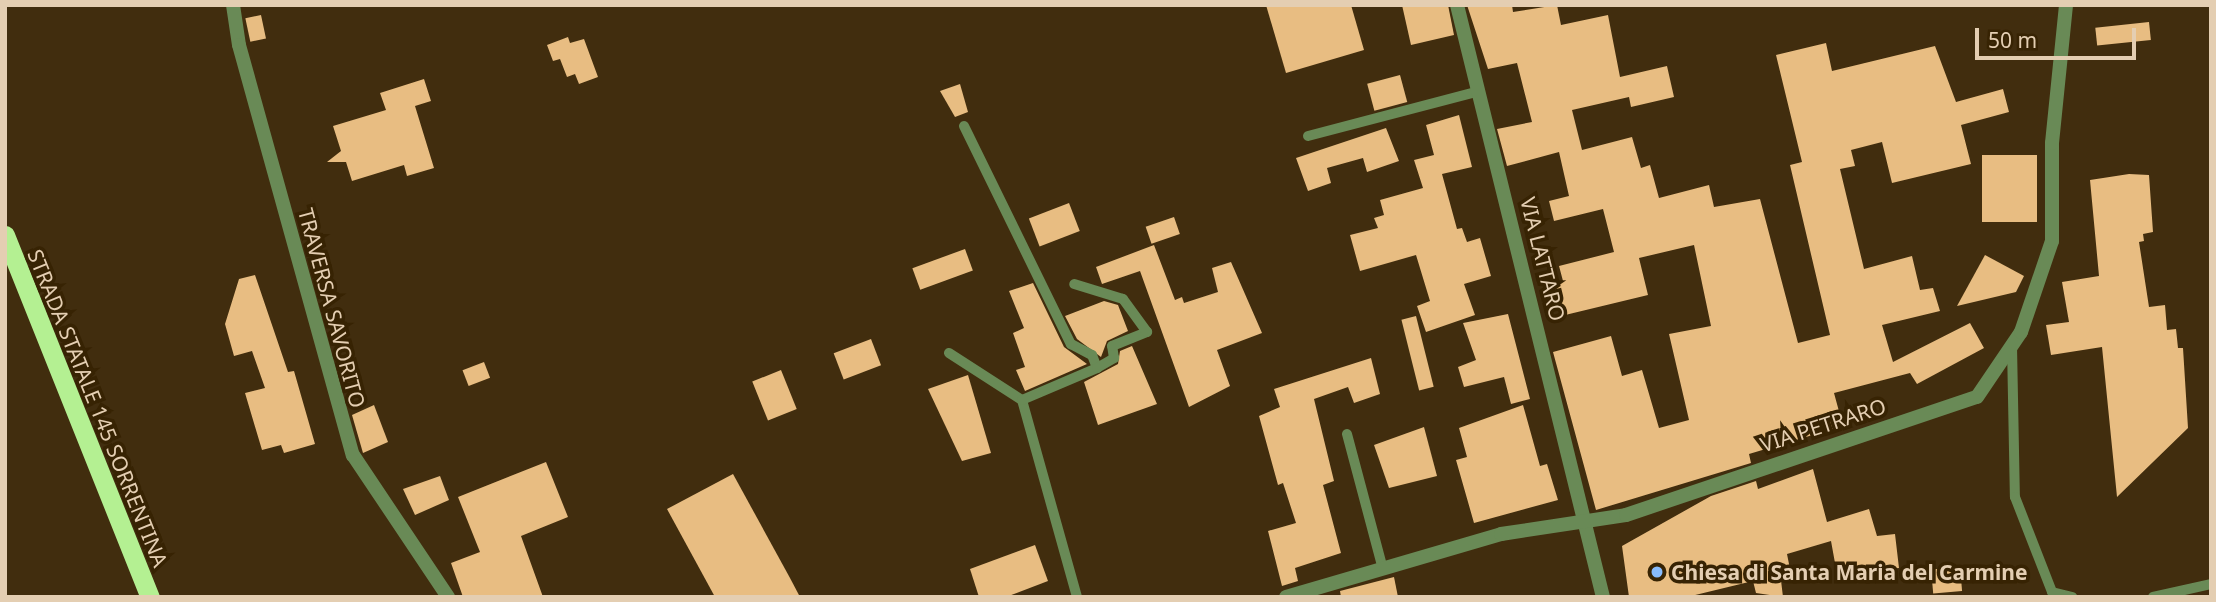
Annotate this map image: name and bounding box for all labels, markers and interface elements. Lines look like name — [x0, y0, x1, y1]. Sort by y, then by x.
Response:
scale bar — [1978, 14, 2139, 58]
text: 50 m — [1988, 26, 2037, 54]
street label: VIA LATTARO — [1515, 194, 1571, 324]
street label: TRAVERSA SAVORITO — [293, 205, 371, 411]
street label: STRADA STATALE 145 SORRENTINA — [23, 246, 173, 570]
street label: VIA PETRARO — [1757, 393, 1889, 457]
place label: Chiesa di Santa Maria del Carmine — [1671, 559, 2027, 585]
marker: Chiesa di Santa Maria del Carmine — [1649, 564, 1665, 580]

